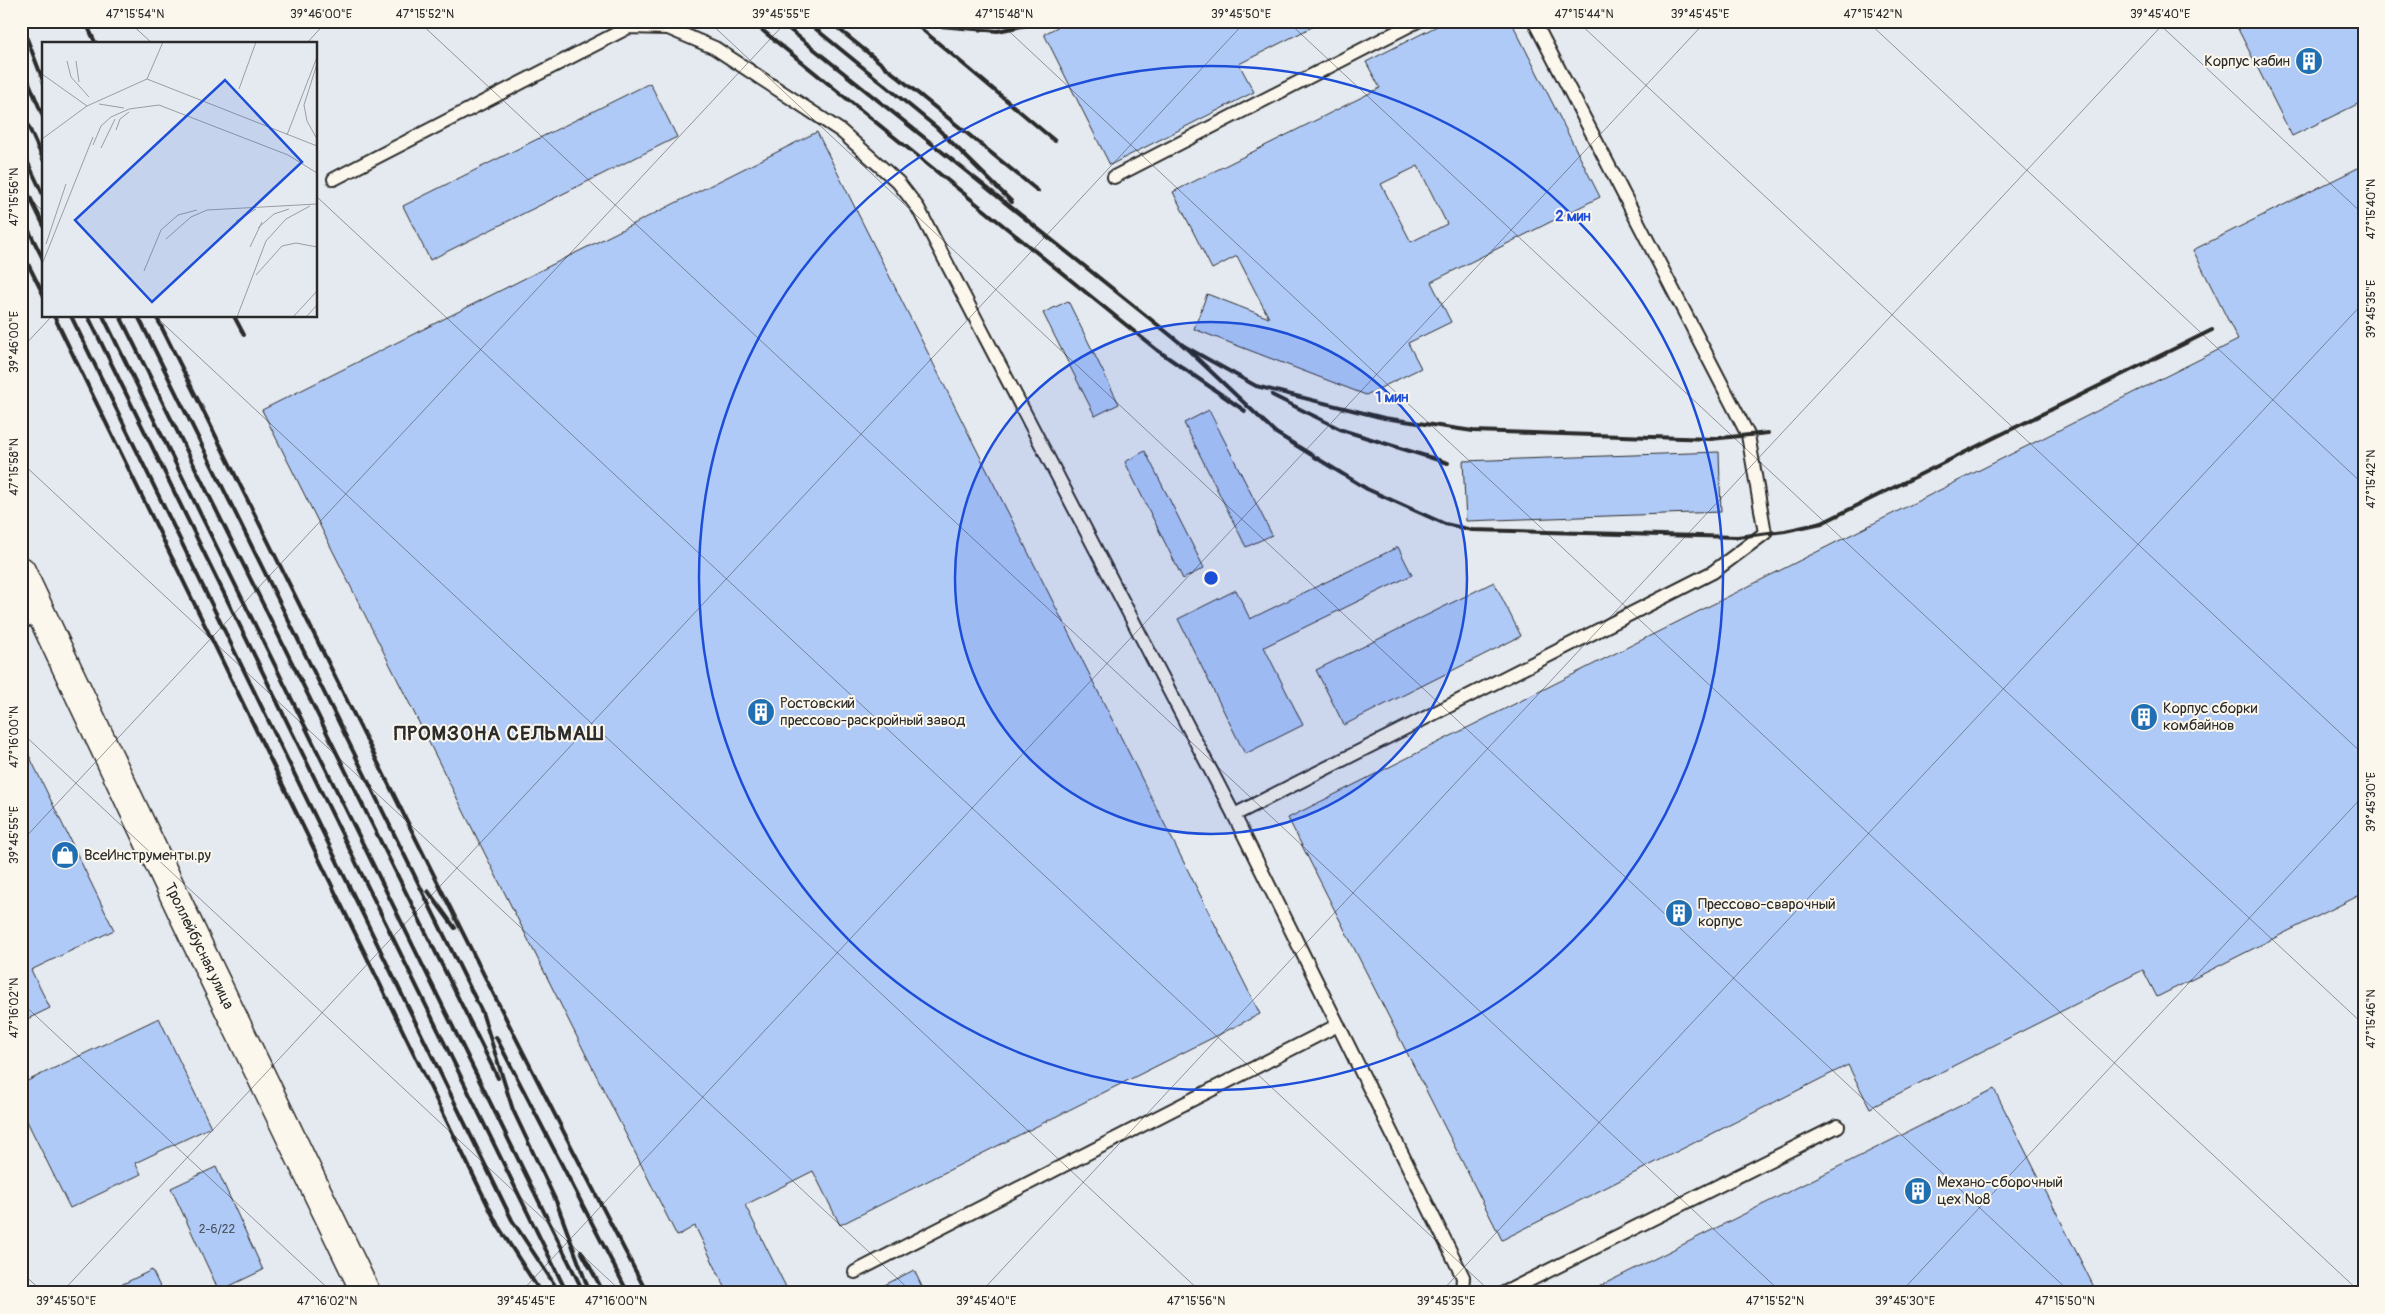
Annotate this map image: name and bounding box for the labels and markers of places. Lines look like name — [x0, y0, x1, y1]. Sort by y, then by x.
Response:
building icon: Корпус кабин — [2294, 46, 2324, 76]
place label: Корпус кабин — [2204, 52, 2290, 71]
centre of rings — [1202, 569, 1220, 587]
place label: Ростовский прессово-раскройный завод — [780, 694, 965, 730]
building icon: Ростовский прессово-раскройный завод — [746, 697, 776, 727]
place label: Корпус сборки комбайнов — [2163, 699, 2258, 735]
building icon: Корпус сборки комбайнов — [2129, 702, 2159, 732]
shop icon: ВсеИнструменты.ру — [50, 840, 80, 870]
place label: ВсеИнструменты.ру — [84, 846, 212, 865]
place label: Прессово-сварочный корпус — [1698, 895, 1836, 931]
building icon: Прессово-сварочный корпус — [1664, 898, 1694, 928]
place label: Механо-сборочный цех №8 — [1937, 1173, 2063, 1209]
building icon: Механо-сборочный цех №8 — [1903, 1176, 1933, 1206]

